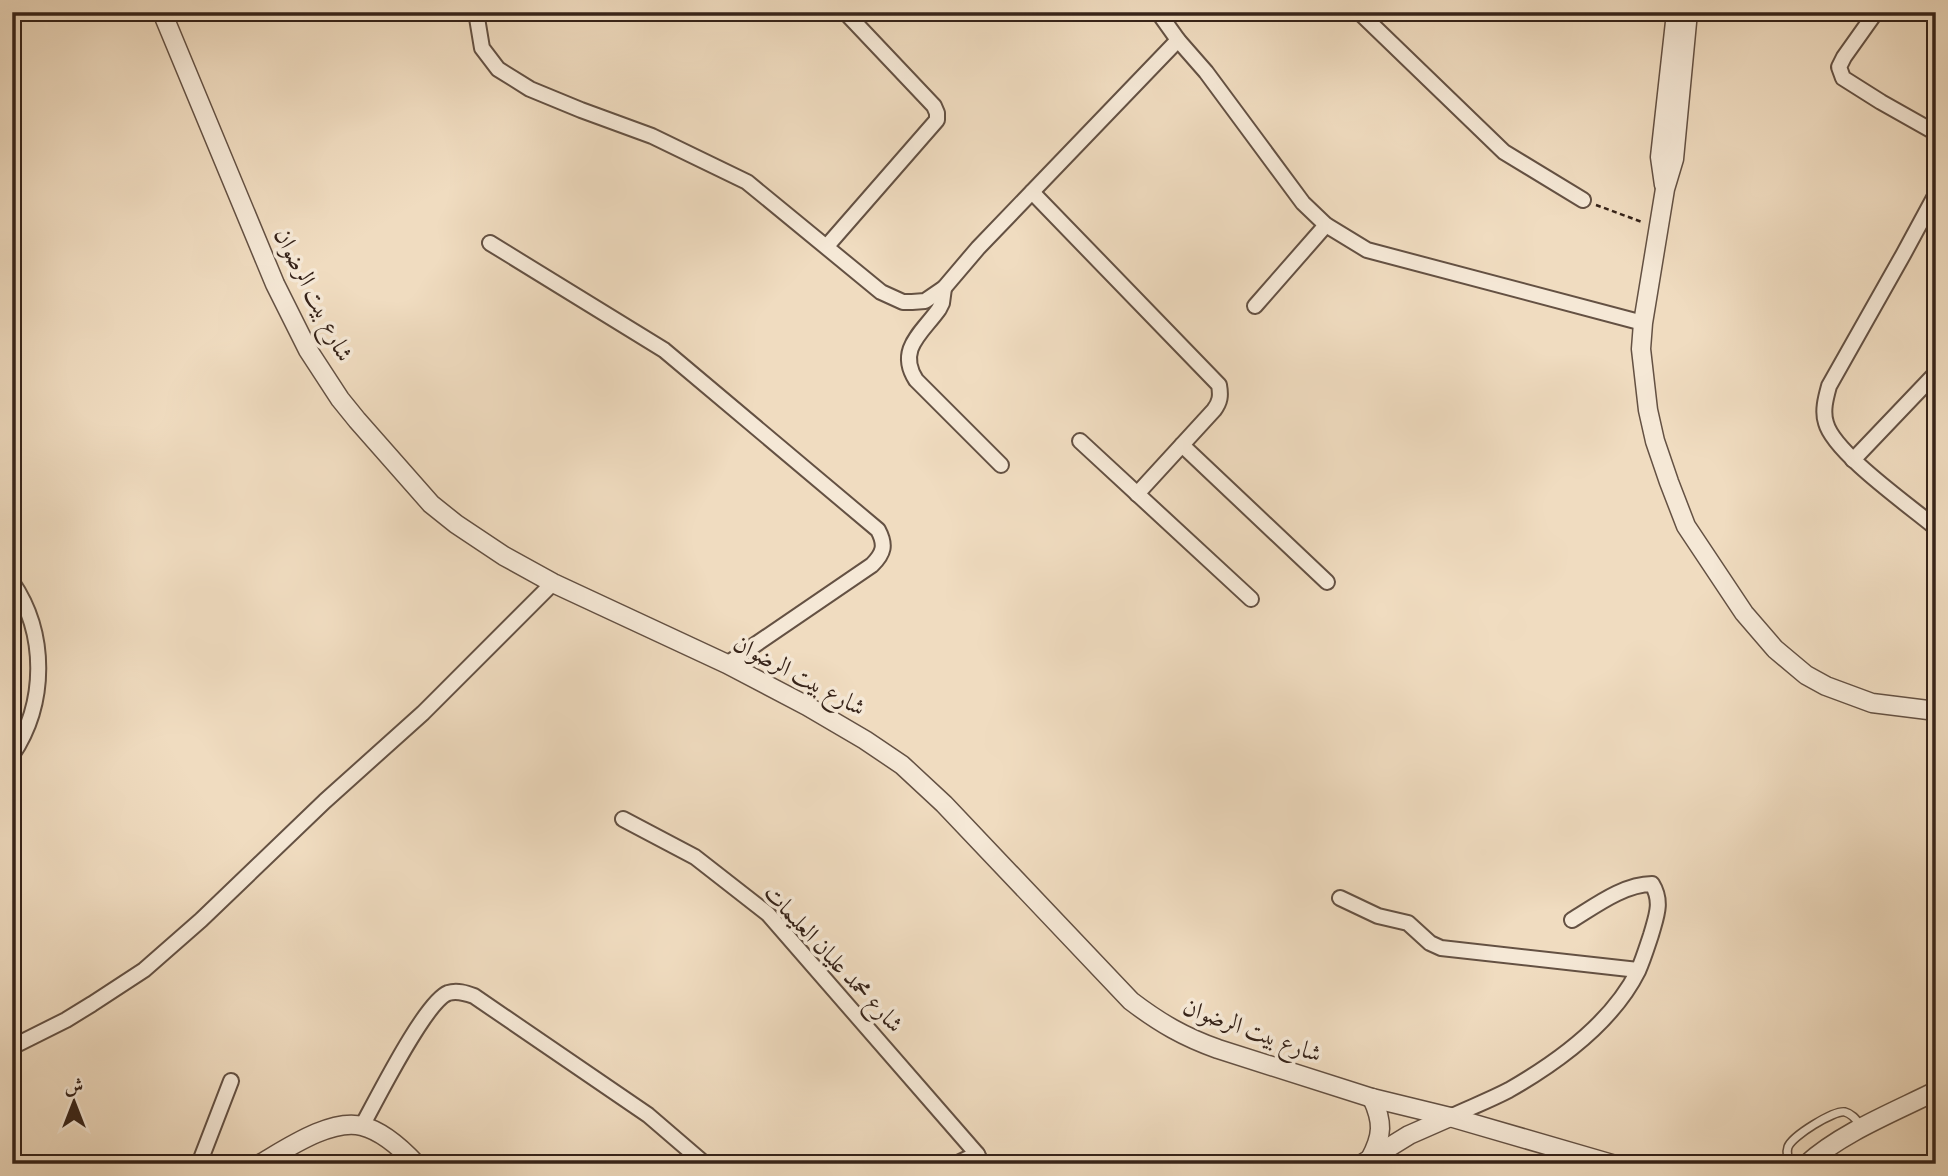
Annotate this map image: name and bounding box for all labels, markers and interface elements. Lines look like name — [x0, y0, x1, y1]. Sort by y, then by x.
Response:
street label: شارع بيت الرضوان — [263, 223, 359, 368]
street label: شارع بيت الرضوان — [726, 629, 870, 727]
street label: شارع محمد عليان العليمات — [754, 879, 909, 1042]
street label: شارع بيت الرضوان — [1177, 992, 1326, 1074]
north arrow — [38, 1068, 108, 1138]
text: ش — [65, 1074, 83, 1098]

